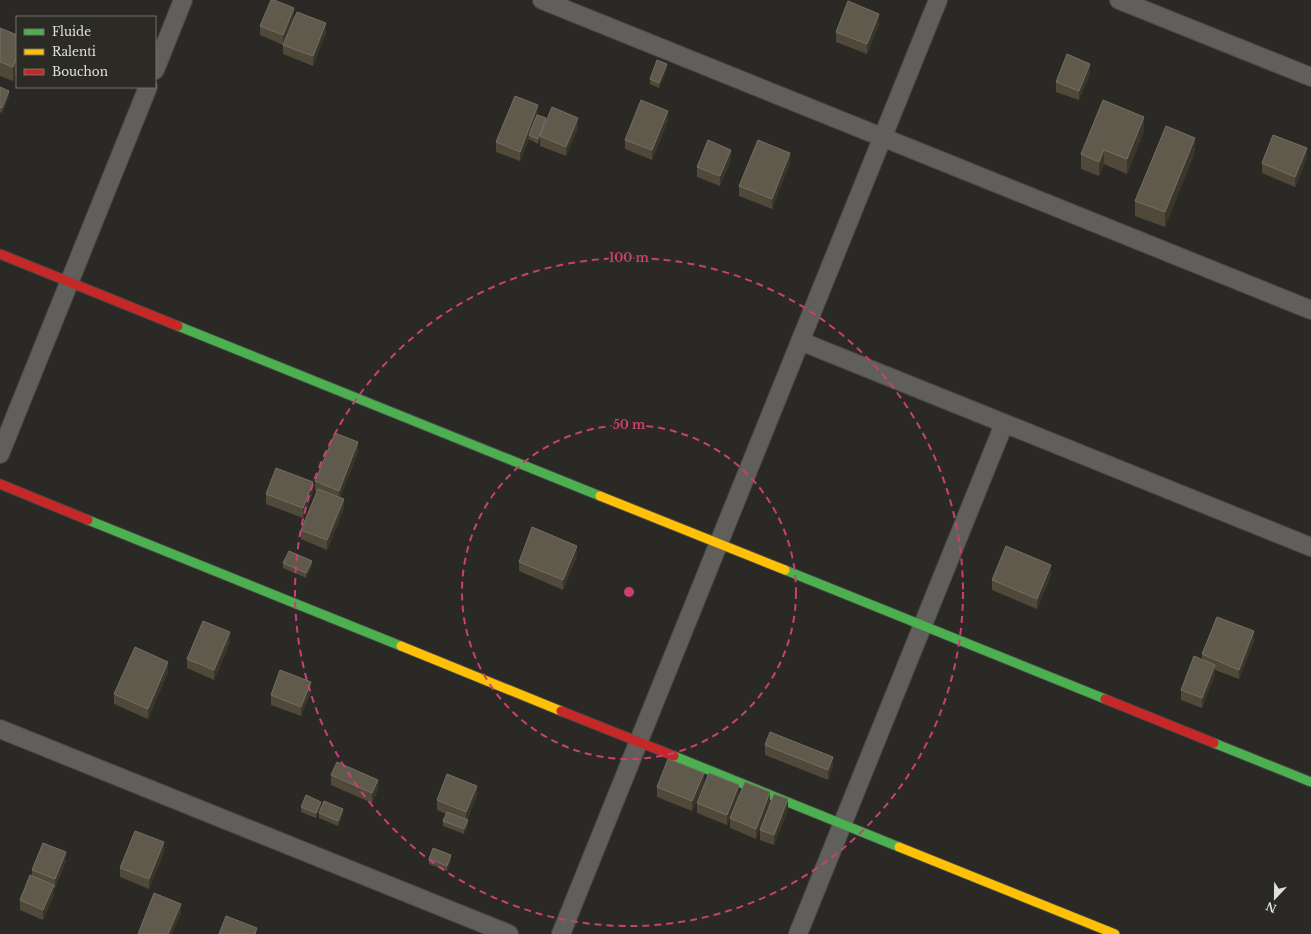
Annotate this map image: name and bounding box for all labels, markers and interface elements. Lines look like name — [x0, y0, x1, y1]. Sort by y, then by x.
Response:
legend — [16, 16, 156, 88]
text: Fluide — [52, 24, 91, 39]
text: Ralenti — [52, 44, 96, 59]
text: Bouchon — [52, 64, 108, 79]
text: 100 m — [609, 250, 650, 265]
text: 50 m — [613, 417, 646, 432]
centre of rings — [622, 585, 636, 599]
north arrow — [1255, 878, 1295, 918]
text: N — [1263, 899, 1279, 916]

